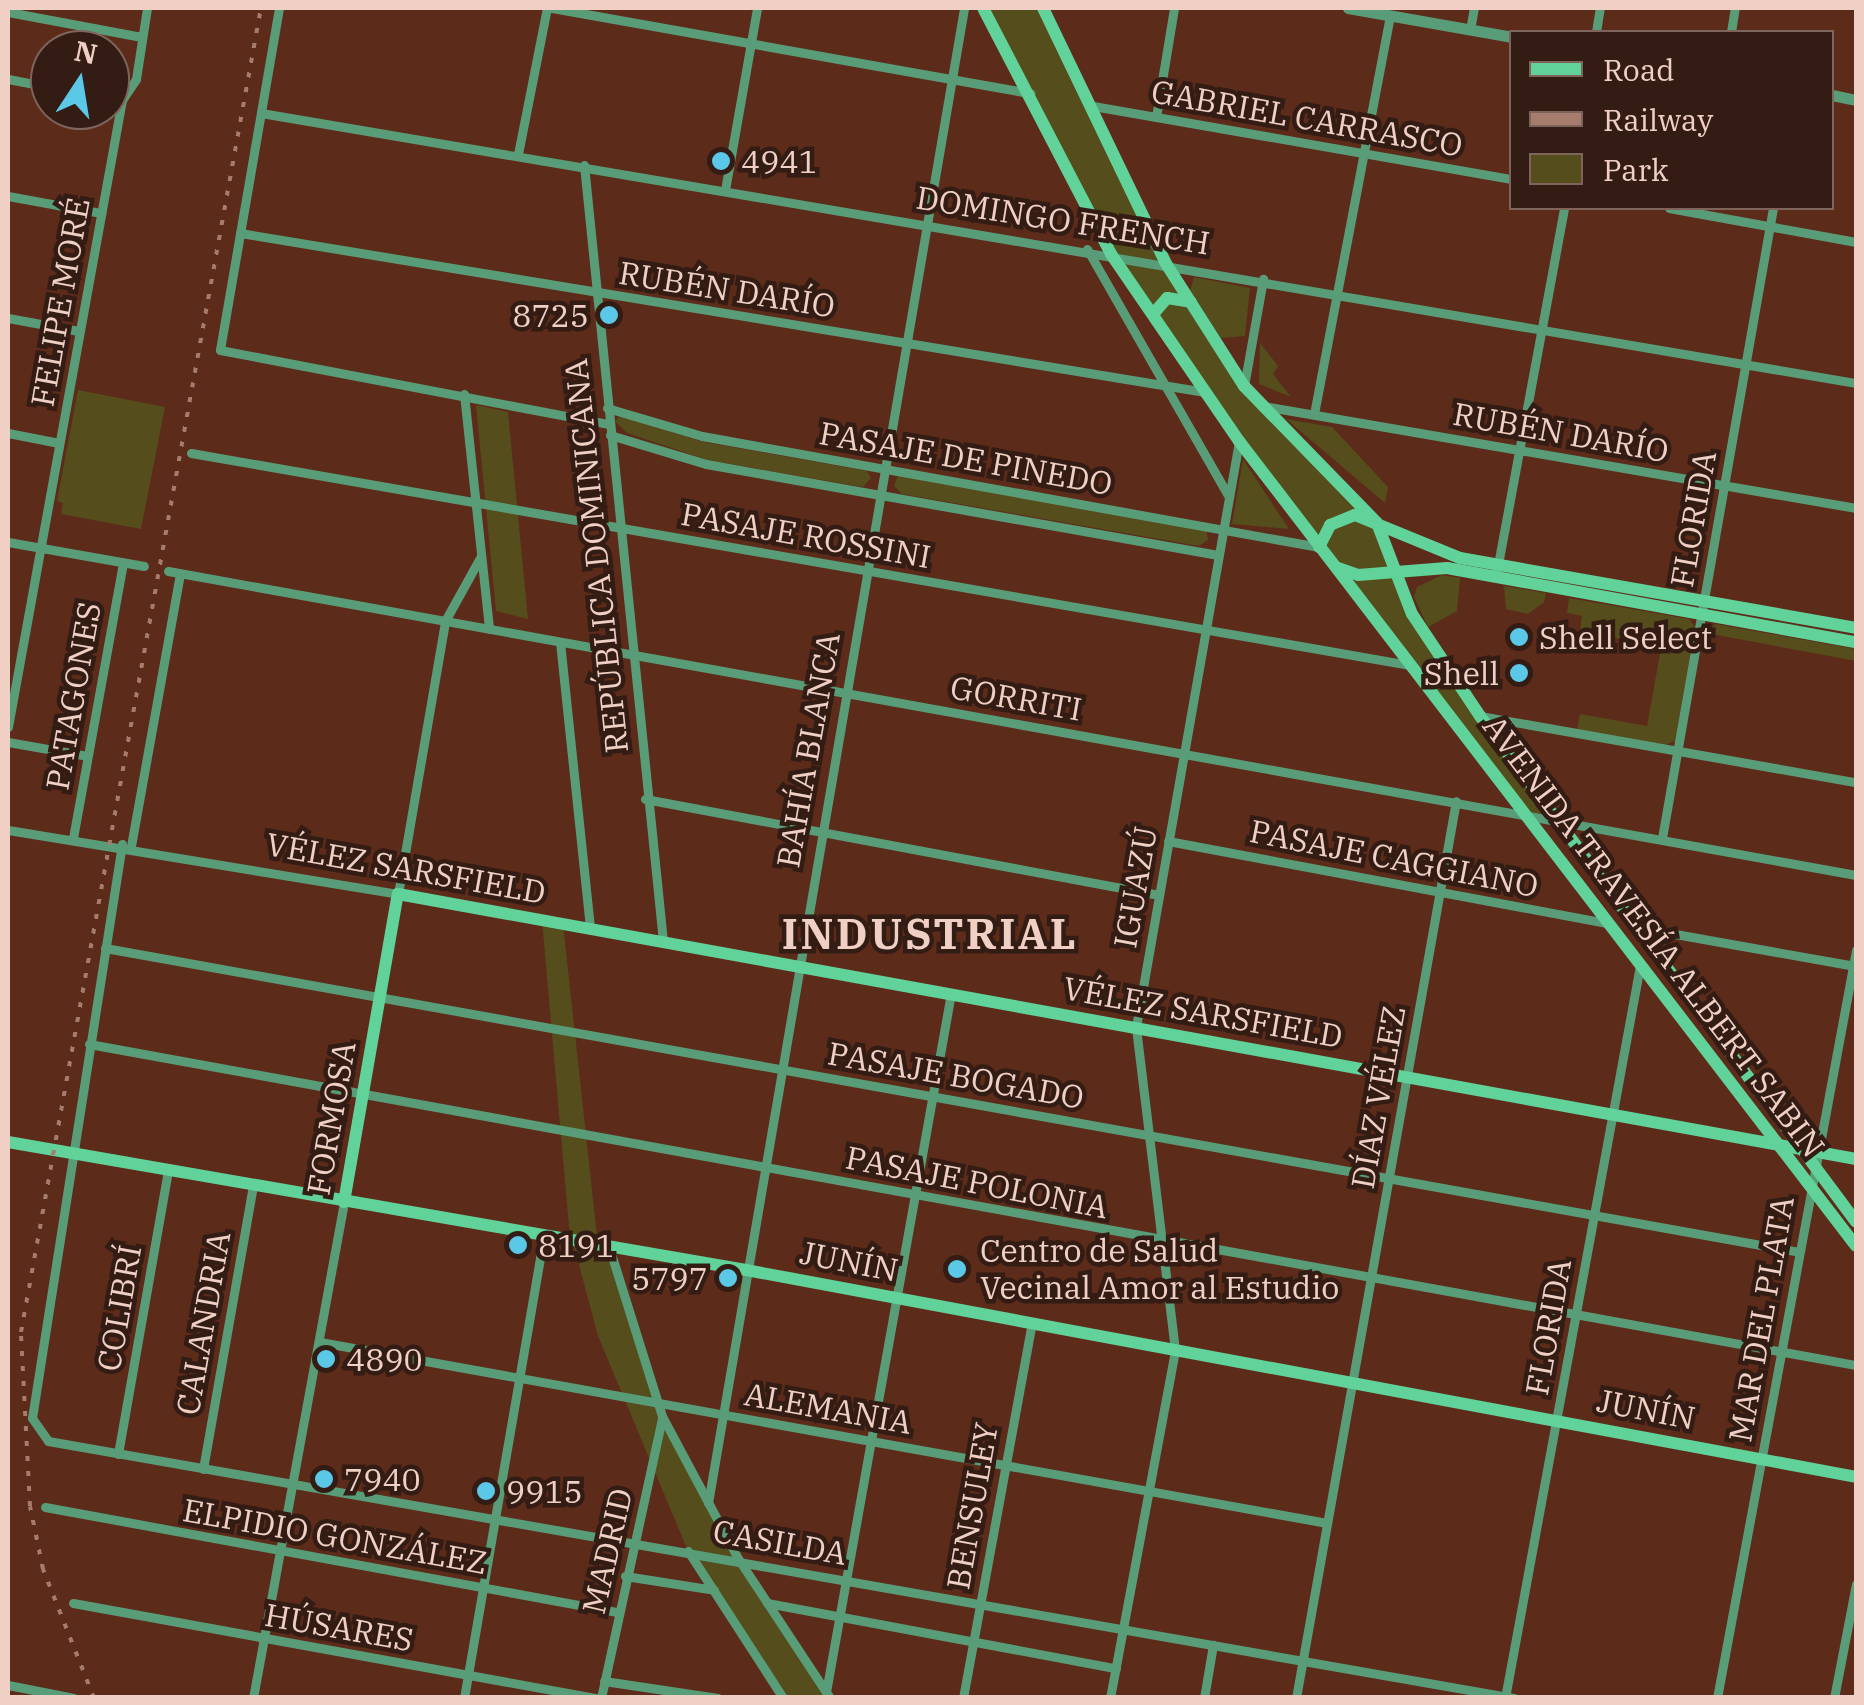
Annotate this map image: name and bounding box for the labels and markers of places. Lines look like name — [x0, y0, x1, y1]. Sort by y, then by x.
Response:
place label: 4941 — [741, 142, 818, 180]
marker: 4941 — [710, 150, 732, 172]
place label: 8725 — [512, 296, 589, 334]
marker: 8725 — [598, 304, 620, 326]
place label: Shell Select — [1539, 618, 1712, 656]
marker: Shell Select — [1508, 626, 1530, 648]
place label: Shell — [1424, 654, 1499, 692]
marker: Shell — [1508, 662, 1530, 684]
place label: 8191 — [538, 1226, 615, 1264]
place label: Centro de Salud Vecinal Amor al Estudio — [980, 1232, 1339, 1307]
marker: 8191 — [507, 1234, 529, 1256]
marker: Centro de Salud Vecinal Amor al Estudio — [944, 1256, 970, 1282]
place label: 5797 — [631, 1259, 708, 1297]
marker: 5797 — [717, 1267, 739, 1289]
place label: 4890 — [346, 1340, 423, 1378]
marker: 4890 — [315, 1348, 337, 1370]
place label: 7940 — [344, 1460, 421, 1498]
marker: 7940 — [313, 1468, 335, 1490]
place label: 9915 — [506, 1472, 583, 1510]
marker: 9915 — [475, 1480, 497, 1502]

